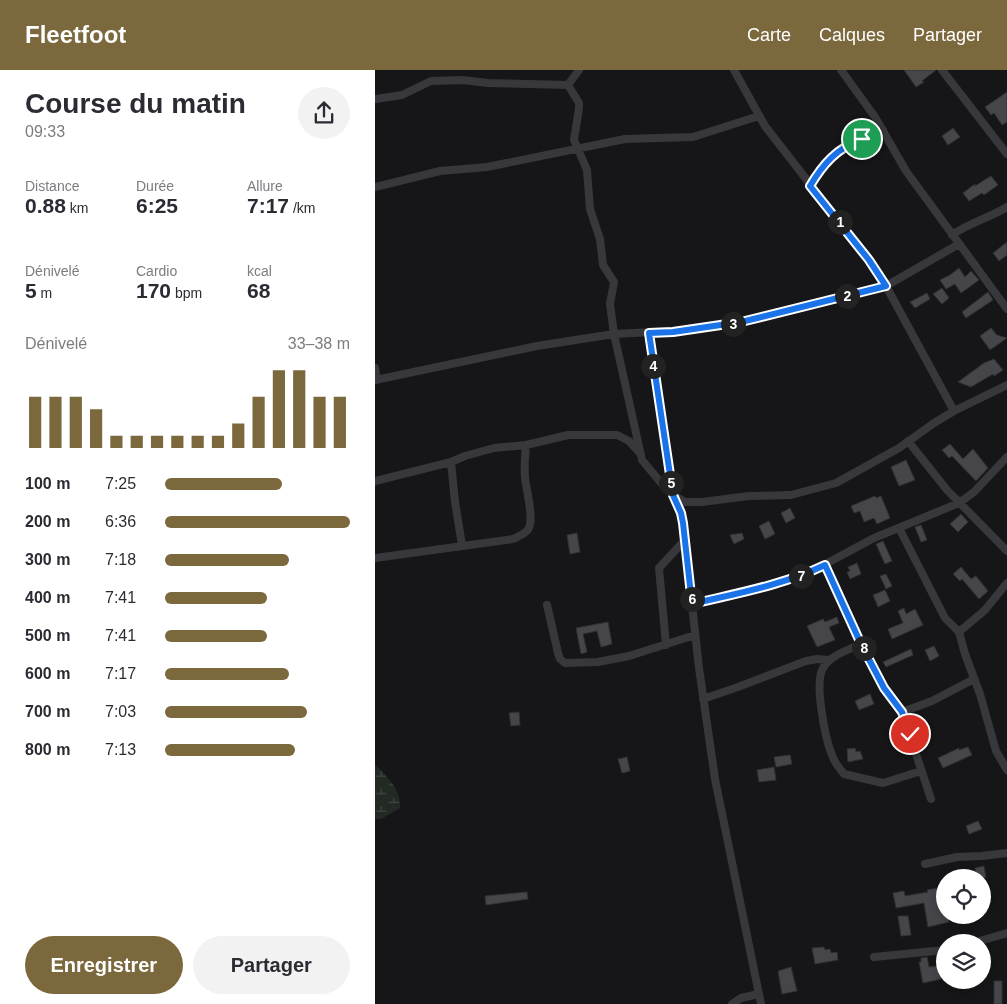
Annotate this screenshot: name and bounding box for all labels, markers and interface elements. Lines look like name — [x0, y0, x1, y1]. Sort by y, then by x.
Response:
text: Fleetfoot — [25, 21, 126, 48]
text: Carte — [747, 25, 791, 45]
text: Calques — [819, 25, 885, 45]
text: Partager — [913, 25, 982, 45]
button: share — [298, 87, 350, 139]
text: Course du matin — [25, 88, 246, 119]
pin — [841, 118, 883, 160]
text: 09:33 — [25, 123, 65, 140]
icon: arrive — [848, 125, 876, 153]
text: Distance — [25, 178, 79, 194]
text: Durée — [136, 178, 174, 194]
text: Allure — [247, 178, 283, 194]
text: 0.88 — [25, 194, 66, 217]
text: 6:25 — [136, 194, 178, 217]
text: 7:17 — [247, 194, 289, 217]
text: km — [66, 200, 88, 216]
text: /km — [289, 200, 315, 216]
pin: 1 — [827, 210, 853, 234]
text: 1 — [837, 214, 844, 230]
text: Dénivelé — [25, 263, 79, 279]
text: Cardio — [136, 263, 177, 279]
text: kcal — [247, 263, 272, 279]
text: 5 — [25, 279, 37, 302]
text: 170 — [136, 279, 171, 302]
text: 68 — [247, 279, 270, 302]
pin: 2 — [835, 284, 859, 308]
text: m — [37, 285, 52, 301]
text: bpm — [171, 285, 202, 301]
text: 2 — [844, 288, 851, 304]
pin: 3 — [721, 312, 745, 336]
text: 3 — [730, 316, 737, 332]
text: Dénivelé — [25, 335, 87, 352]
text: 33–38 m — [288, 335, 350, 352]
pin: 4 — [641, 354, 665, 378]
text: 4 — [650, 358, 657, 374]
pin: 5 — [659, 470, 683, 496]
text: 100 m — [25, 475, 70, 492]
text: 7:25 — [105, 475, 136, 492]
text: 5 — [668, 475, 675, 491]
text: 200 m — [25, 513, 70, 530]
text: 6:36 — [105, 513, 136, 530]
text: 300 m — [25, 551, 70, 568]
text: 7:18 — [105, 551, 136, 568]
pin: 7 — [789, 564, 813, 588]
text: 7 — [798, 568, 805, 584]
pin: 6 — [679, 586, 705, 612]
text: 400 m — [25, 589, 70, 606]
text: 7:41 — [105, 589, 136, 606]
text: 6 — [689, 591, 696, 607]
text: 500 m — [25, 627, 70, 644]
text: 7:41 — [105, 627, 136, 644]
pin: 8 — [851, 636, 877, 660]
text: 8 — [861, 640, 868, 656]
text: 600 m — [25, 665, 70, 682]
text: 7:17 — [105, 665, 136, 682]
text: 700 m — [25, 703, 70, 720]
text: 7:03 — [105, 703, 136, 720]
pin — [889, 713, 931, 755]
icon: check — [896, 720, 924, 748]
text: 800 m — [25, 741, 70, 758]
text: 7:13 — [105, 741, 136, 758]
map controls — [936, 869, 991, 989]
button: locate — [936, 869, 991, 924]
button: layers — [936, 934, 991, 989]
button: Enregistrer — [25, 936, 183, 994]
button: Partager — [193, 936, 350, 994]

